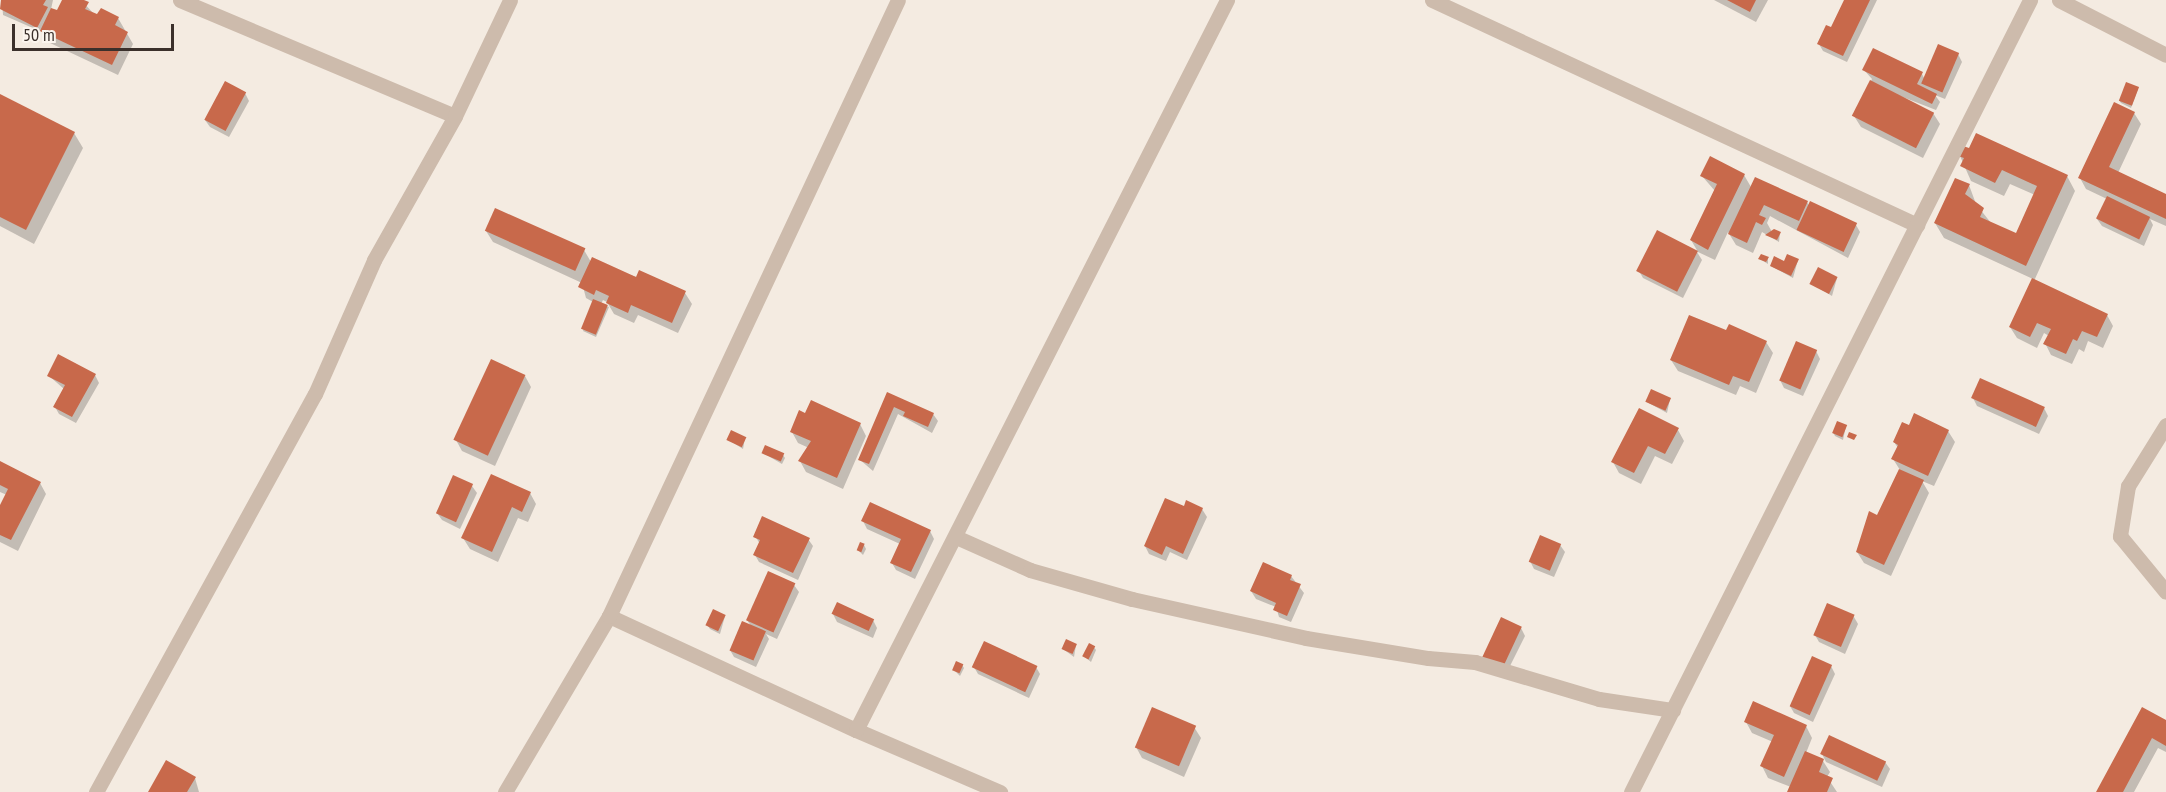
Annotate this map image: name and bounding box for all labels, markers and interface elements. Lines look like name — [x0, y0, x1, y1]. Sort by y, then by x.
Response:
scale bar — [15, 12, 177, 50]
text: 50 m — [23, 23, 55, 46]

